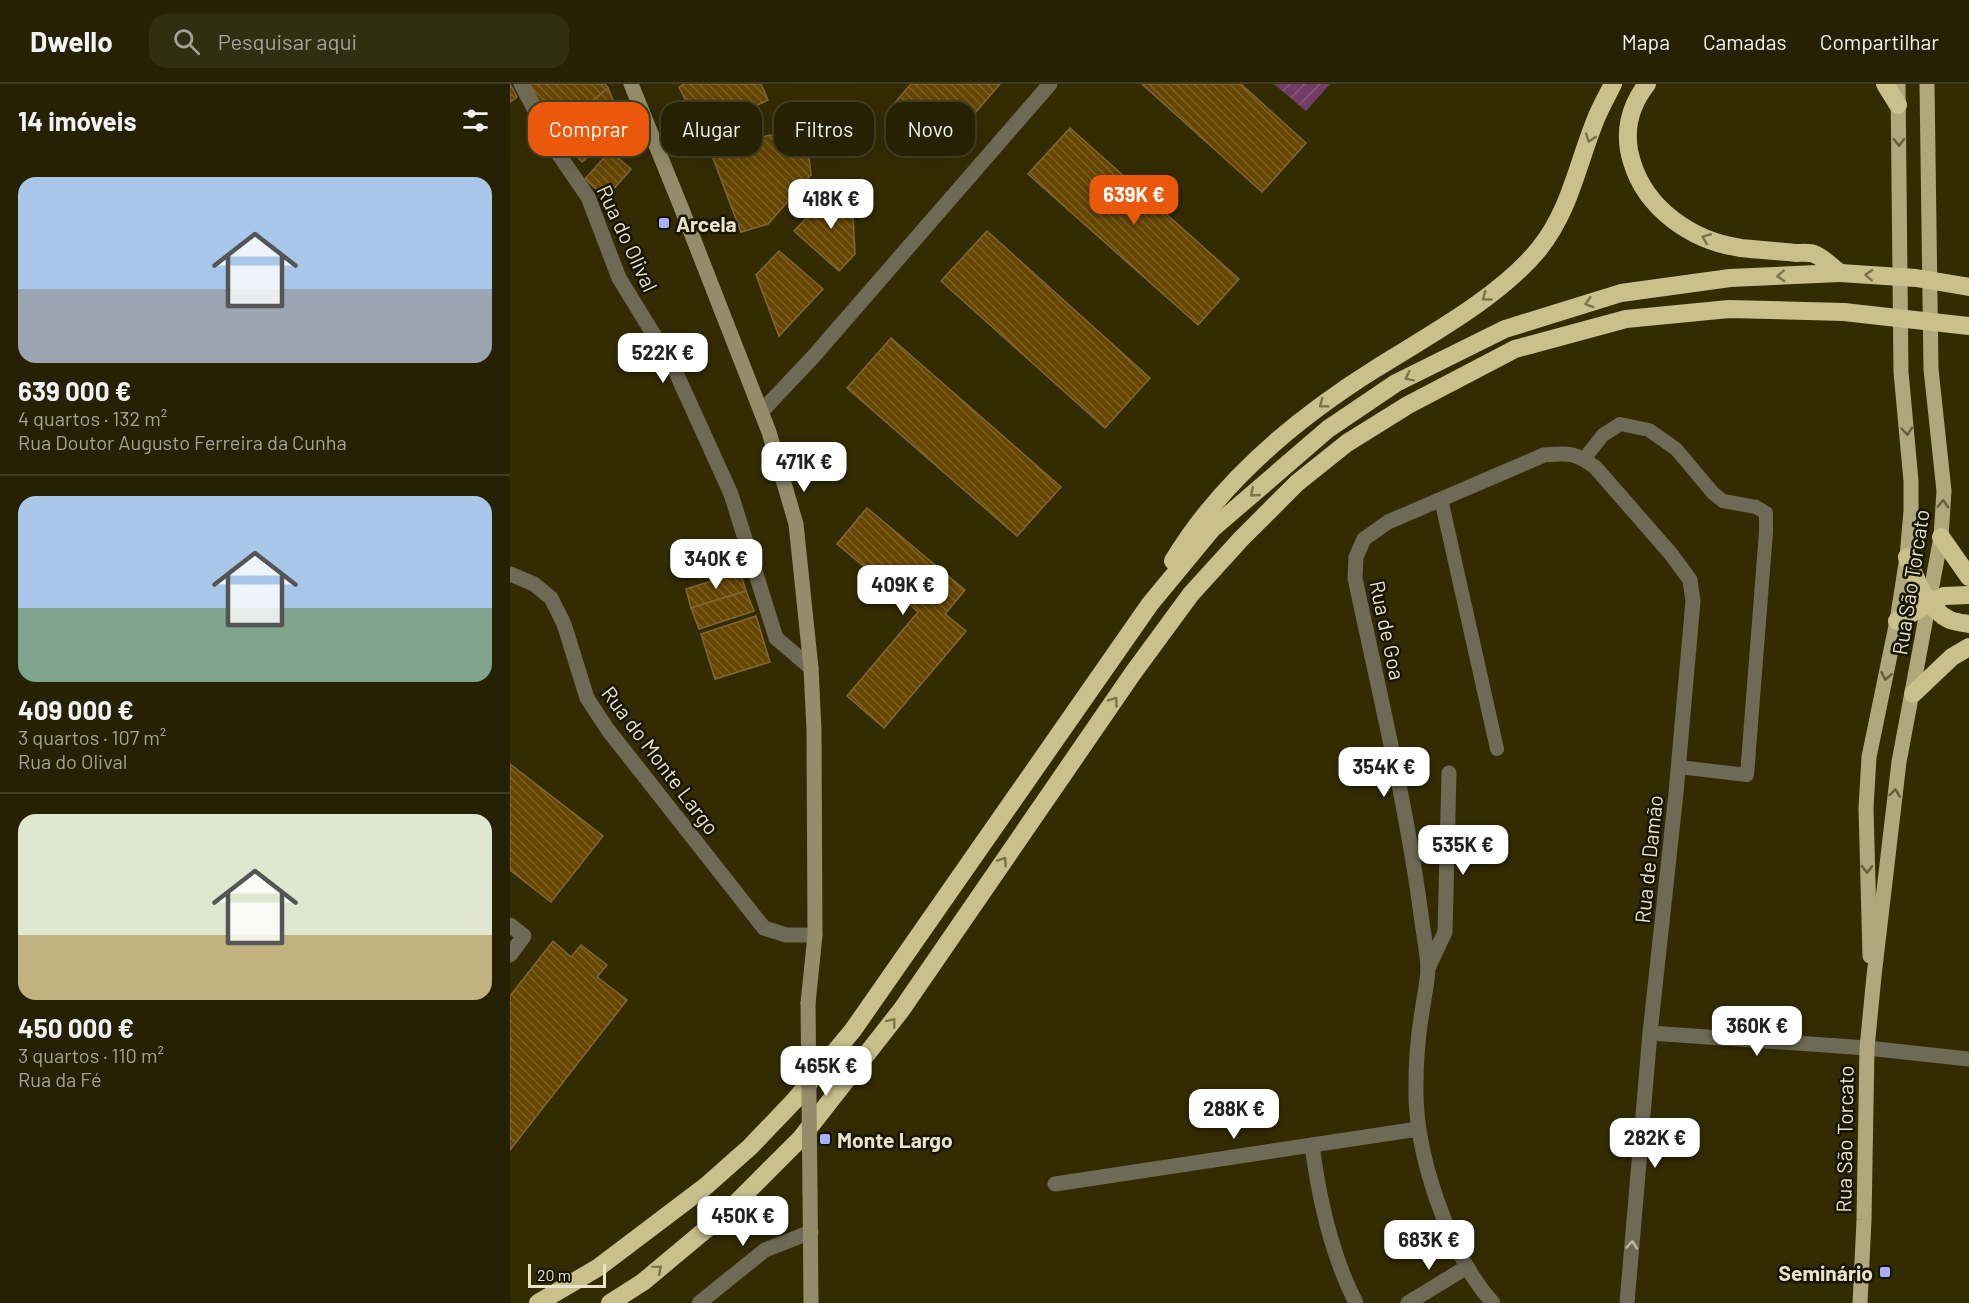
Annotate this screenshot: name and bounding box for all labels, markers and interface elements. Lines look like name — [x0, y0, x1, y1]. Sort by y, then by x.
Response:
search box — [149, 14, 569, 68]
text: Dwello — [30, 24, 113, 58]
icon: search — [170, 25, 203, 58]
text: Pesquisar aqui — [218, 28, 357, 54]
text: Mapa — [1622, 29, 1670, 54]
text: Camadas — [1703, 29, 1787, 54]
text: Compartilhar — [1820, 29, 1939, 54]
chip: Comprar — [528, 102, 649, 156]
chip: Alugar — [661, 102, 762, 156]
chip: Filtros — [774, 102, 874, 156]
chip: Novo — [886, 102, 975, 156]
icon: filters — [459, 104, 492, 137]
text: 14 imóveis — [18, 105, 136, 136]
one-way arrow — [1584, 132, 1597, 142]
one-way arrow — [1892, 138, 1905, 147]
pin: 639K € — [1085, 175, 1183, 226]
pin: 418K € — [782, 179, 880, 230]
street label: Rua do Olival — [592, 181, 664, 295]
text: 639K € — [1103, 182, 1165, 206]
text: 418K € — [802, 186, 860, 210]
place label: Arcela — [676, 211, 737, 236]
icon: home — [201, 216, 309, 324]
marker: Arcela — [657, 216, 671, 230]
one-way arrow — [1701, 233, 1712, 245]
one-way arrow — [1865, 269, 1874, 282]
one-way arrow — [1777, 270, 1786, 283]
one-way arrow — [1481, 289, 1492, 300]
one-way arrow — [1584, 296, 1595, 308]
pin: 522K € — [614, 333, 712, 384]
text: 522K € — [632, 340, 694, 364]
one-way arrow — [1404, 369, 1415, 381]
text: 639 000 € — [18, 375, 131, 406]
one-way arrow — [1319, 397, 1330, 408]
text: 4 quartos · 132 m² — [18, 406, 167, 430]
one-way arrow — [1900, 426, 1913, 435]
text: Rua Doutor Augusto Ferreira da Cunha — [18, 430, 347, 454]
pin: 471K € — [755, 442, 853, 493]
text: 471K € — [776, 449, 833, 473]
one-way arrow — [1250, 486, 1260, 497]
one-way arrow — [1937, 499, 1950, 508]
street label: Rua São Torcato — [1886, 507, 1934, 657]
icon: home — [201, 535, 309, 643]
pin: 340K € — [667, 539, 765, 590]
text: 340K € — [684, 546, 748, 570]
pin: 409K € — [854, 565, 952, 616]
text: 409K € — [871, 572, 935, 596]
street label: Rua de Goa — [1365, 578, 1411, 682]
one-way arrow — [1880, 671, 1893, 681]
street label: Rua do Monte Largo — [597, 681, 725, 839]
text: 409 000 € — [18, 694, 134, 725]
one-way arrow — [1107, 696, 1118, 707]
text: 3 quartos · 107 m² — [18, 725, 166, 749]
pin: 354K € — [1335, 747, 1433, 798]
text: Rua do Olival — [18, 749, 127, 773]
text: 354K € — [1353, 754, 1415, 778]
one-way arrow — [1888, 788, 1900, 798]
street label: Rua de Damão — [1629, 794, 1667, 924]
pin: 535K € — [1414, 825, 1512, 876]
text: 535K € — [1432, 832, 1494, 856]
icon: home — [201, 853, 309, 961]
one-way arrow — [996, 857, 1007, 868]
one-way arrow — [1861, 865, 1874, 874]
pin: 360K € — [1708, 1006, 1806, 1057]
text: 450 000 € — [18, 1012, 134, 1043]
text: 360K € — [1726, 1013, 1788, 1037]
one-way arrow — [885, 1017, 896, 1028]
text: 3 quartos · 110 m² — [18, 1043, 164, 1067]
pin: 465K € — [777, 1046, 875, 1097]
text: 465K € — [795, 1053, 857, 1077]
street label: Rua São Torcato — [1830, 1065, 1858, 1213]
text: Rua da Fé — [18, 1067, 102, 1091]
pin: 288K € — [1185, 1089, 1283, 1140]
text: 288K € — [1203, 1096, 1265, 1120]
pin: 282K € — [1606, 1118, 1704, 1169]
text: 282K € — [1624, 1125, 1686, 1149]
place label: Monte Largo — [837, 1127, 953, 1152]
marker: Monte Largo — [818, 1132, 832, 1146]
pin: 450K € — [694, 1196, 792, 1247]
text: 450K € — [711, 1203, 775, 1227]
pin: 683K € — [1380, 1220, 1478, 1271]
text: 683K € — [1398, 1227, 1460, 1251]
one-way arrow — [1625, 1240, 1638, 1249]
place label: Seminário — [1778, 1260, 1873, 1285]
scale bar — [528, 1261, 606, 1288]
text: 20 m — [537, 1265, 571, 1284]
one-way arrow — [651, 1265, 662, 1276]
marker: Seminário — [1878, 1265, 1892, 1279]

